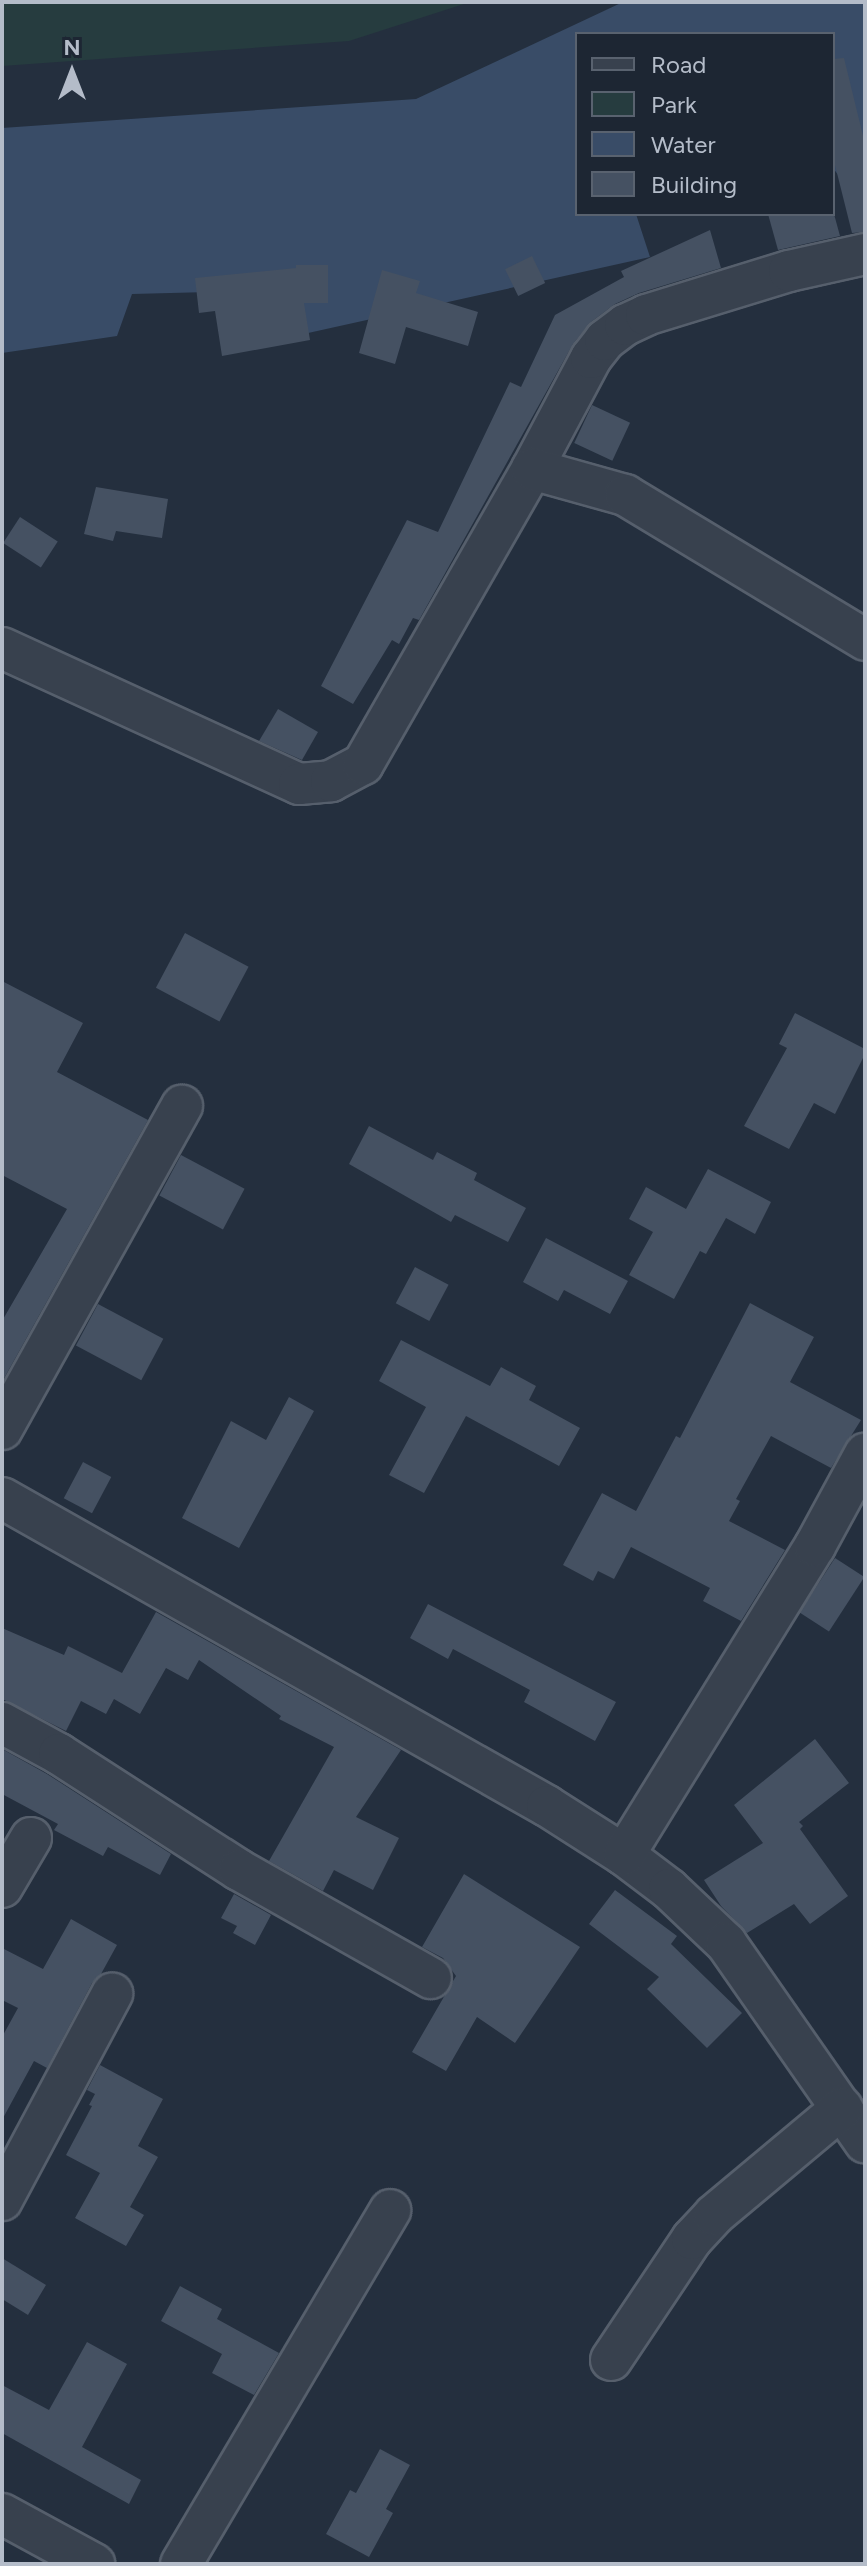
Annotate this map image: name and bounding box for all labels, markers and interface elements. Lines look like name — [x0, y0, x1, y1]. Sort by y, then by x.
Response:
north arrow — [32, 32, 112, 112]
legend — [575, 32, 835, 216]
text: N — [63, 34, 81, 61]
text: Road — [651, 50, 706, 79]
text: Park — [651, 90, 697, 119]
text: Water — [651, 130, 716, 159]
text: Building — [651, 170, 737, 199]

